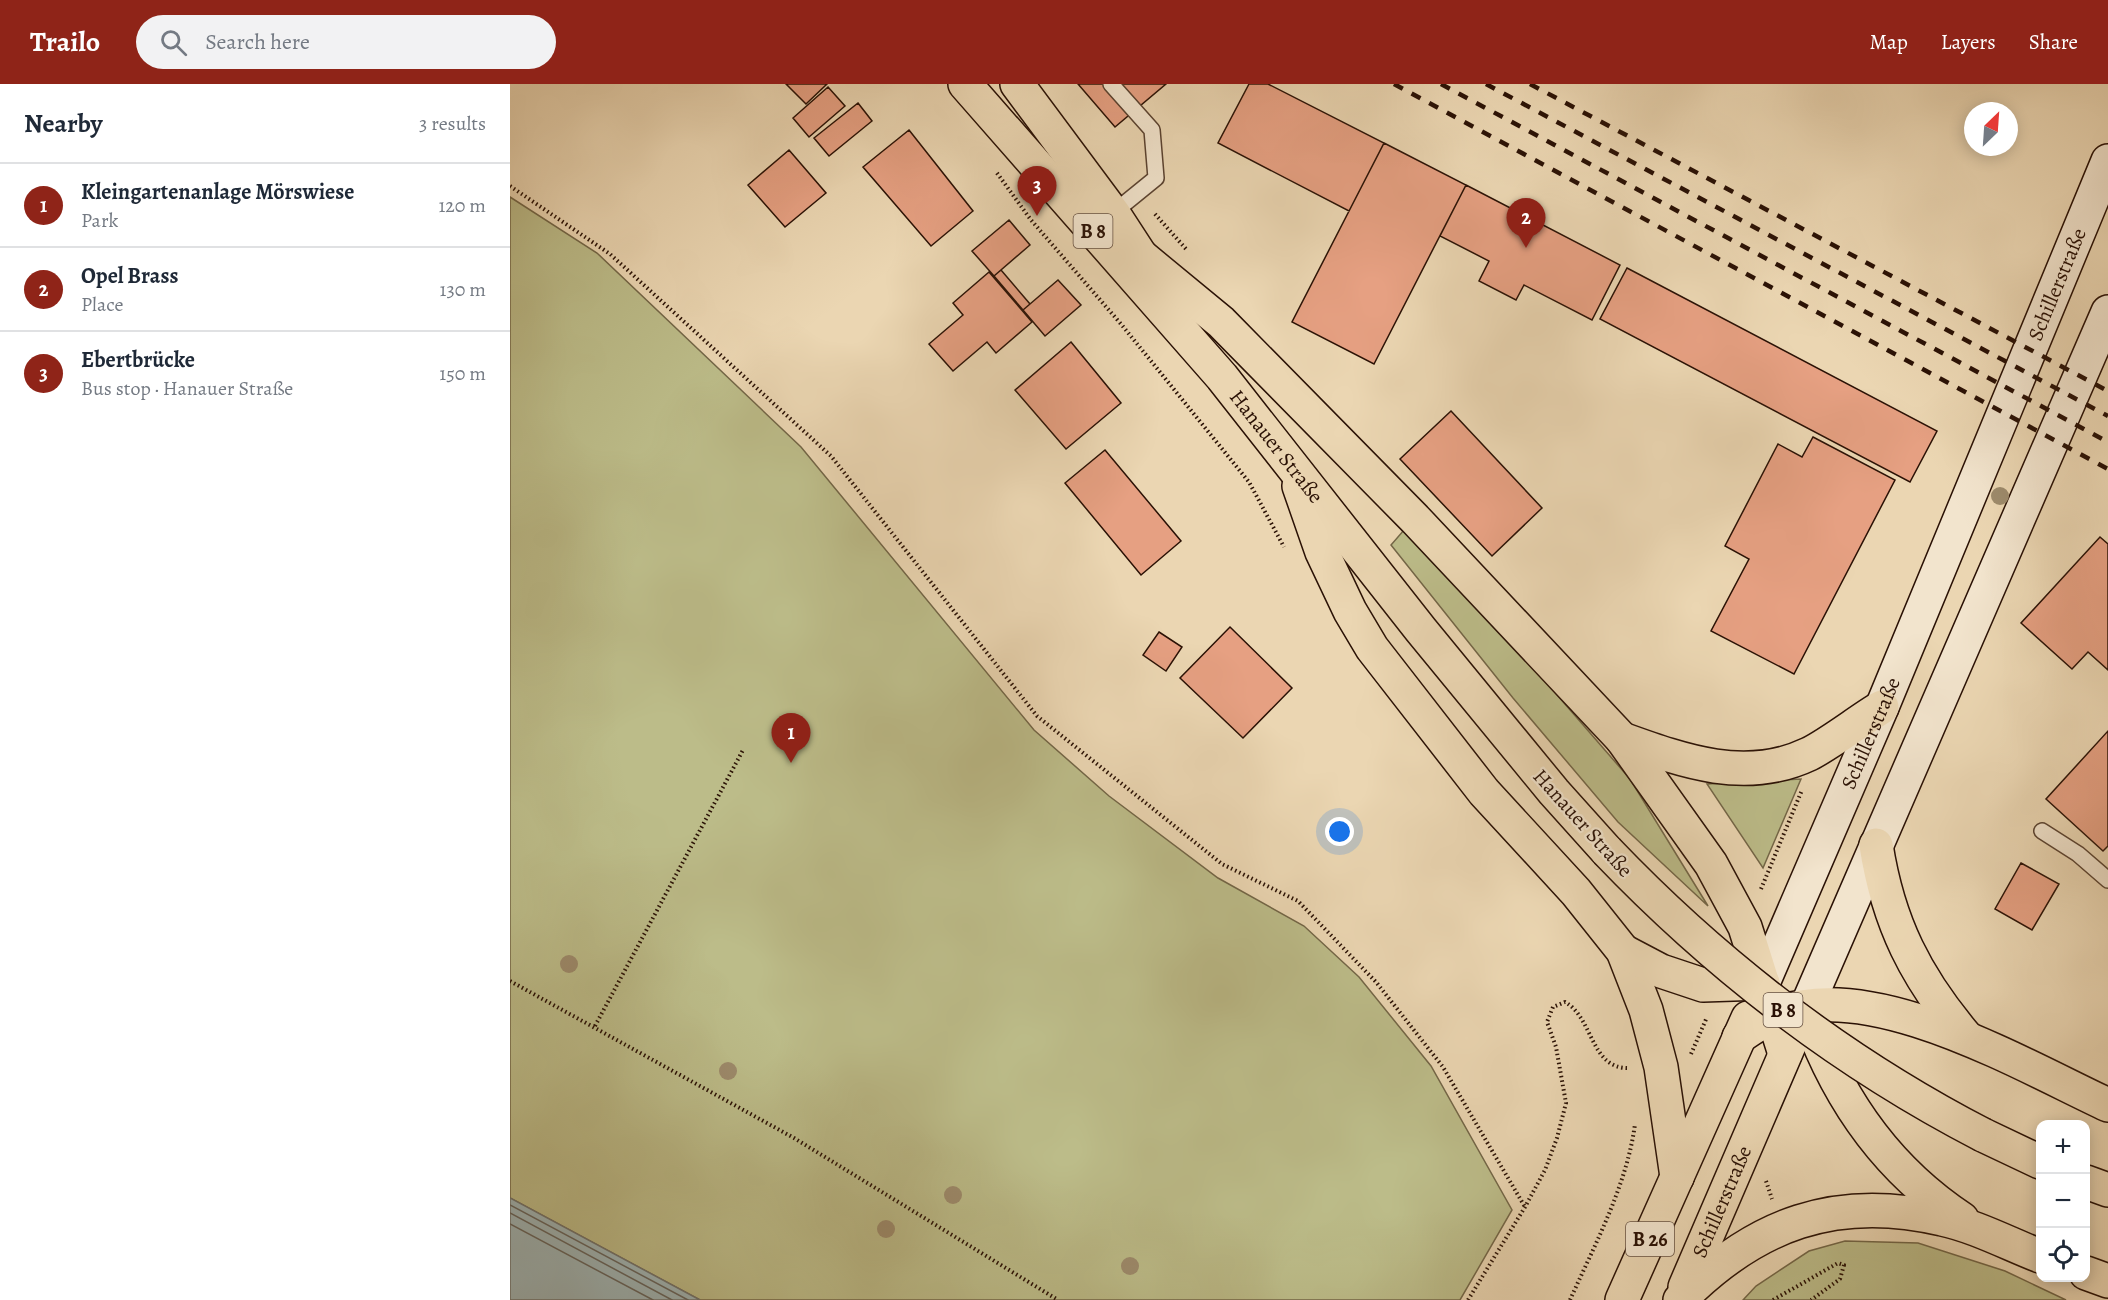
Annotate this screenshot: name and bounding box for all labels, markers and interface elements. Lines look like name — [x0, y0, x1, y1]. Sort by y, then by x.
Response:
search box — [136, 15, 556, 69]
text: Trailo — [30, 23, 100, 61]
icon: search — [157, 26, 190, 59]
text: Search here — [205, 27, 310, 57]
text: Map — [1869, 28, 1908, 56]
text: Layers — [1941, 28, 1996, 56]
text: Share — [2029, 28, 2078, 56]
north arrow — [1964, 102, 2018, 156]
text: Nearby — [24, 106, 103, 141]
text: 3 results — [419, 110, 486, 137]
pin: 3 — [1018, 166, 1056, 216]
text: Kleingartenanlage Mörswiese — [81, 177, 354, 207]
text: 1 — [40, 192, 47, 219]
text: 120 m — [438, 192, 486, 219]
pin: 2 — [1506, 198, 1546, 248]
text: Park — [81, 207, 119, 234]
road number: B 8 — [1074, 214, 1112, 248]
street label: Schillerstraße — [2021, 224, 2093, 345]
text: Opel Brass — [81, 261, 178, 291]
text: 2 — [39, 276, 48, 303]
text: 130 m — [440, 276, 486, 303]
text: Place — [81, 291, 123, 318]
text: Ebertbrücke — [81, 345, 195, 375]
text: 3 — [39, 360, 48, 387]
text: 150 m — [439, 360, 486, 387]
text: Bus stop · Hanauer Straße — [81, 375, 293, 402]
street label: Hanauer Straße — [1223, 384, 1330, 509]
street label: Schillerstraße — [1834, 673, 1907, 794]
pin: 1 — [772, 714, 810, 763]
street label: Hanauer Straße — [1527, 763, 1639, 883]
your location — [1325, 817, 1354, 846]
road number: B 8 — [1764, 993, 1802, 1027]
map controls — [2036, 1120, 2090, 1282]
button: + — [2036, 1120, 2090, 1174]
street label: Schillerstraße — [1685, 1141, 1758, 1262]
button: − — [2036, 1174, 2090, 1228]
road number: B 26 — [1626, 1222, 1674, 1256]
button: locate — [2036, 1228, 2090, 1282]

